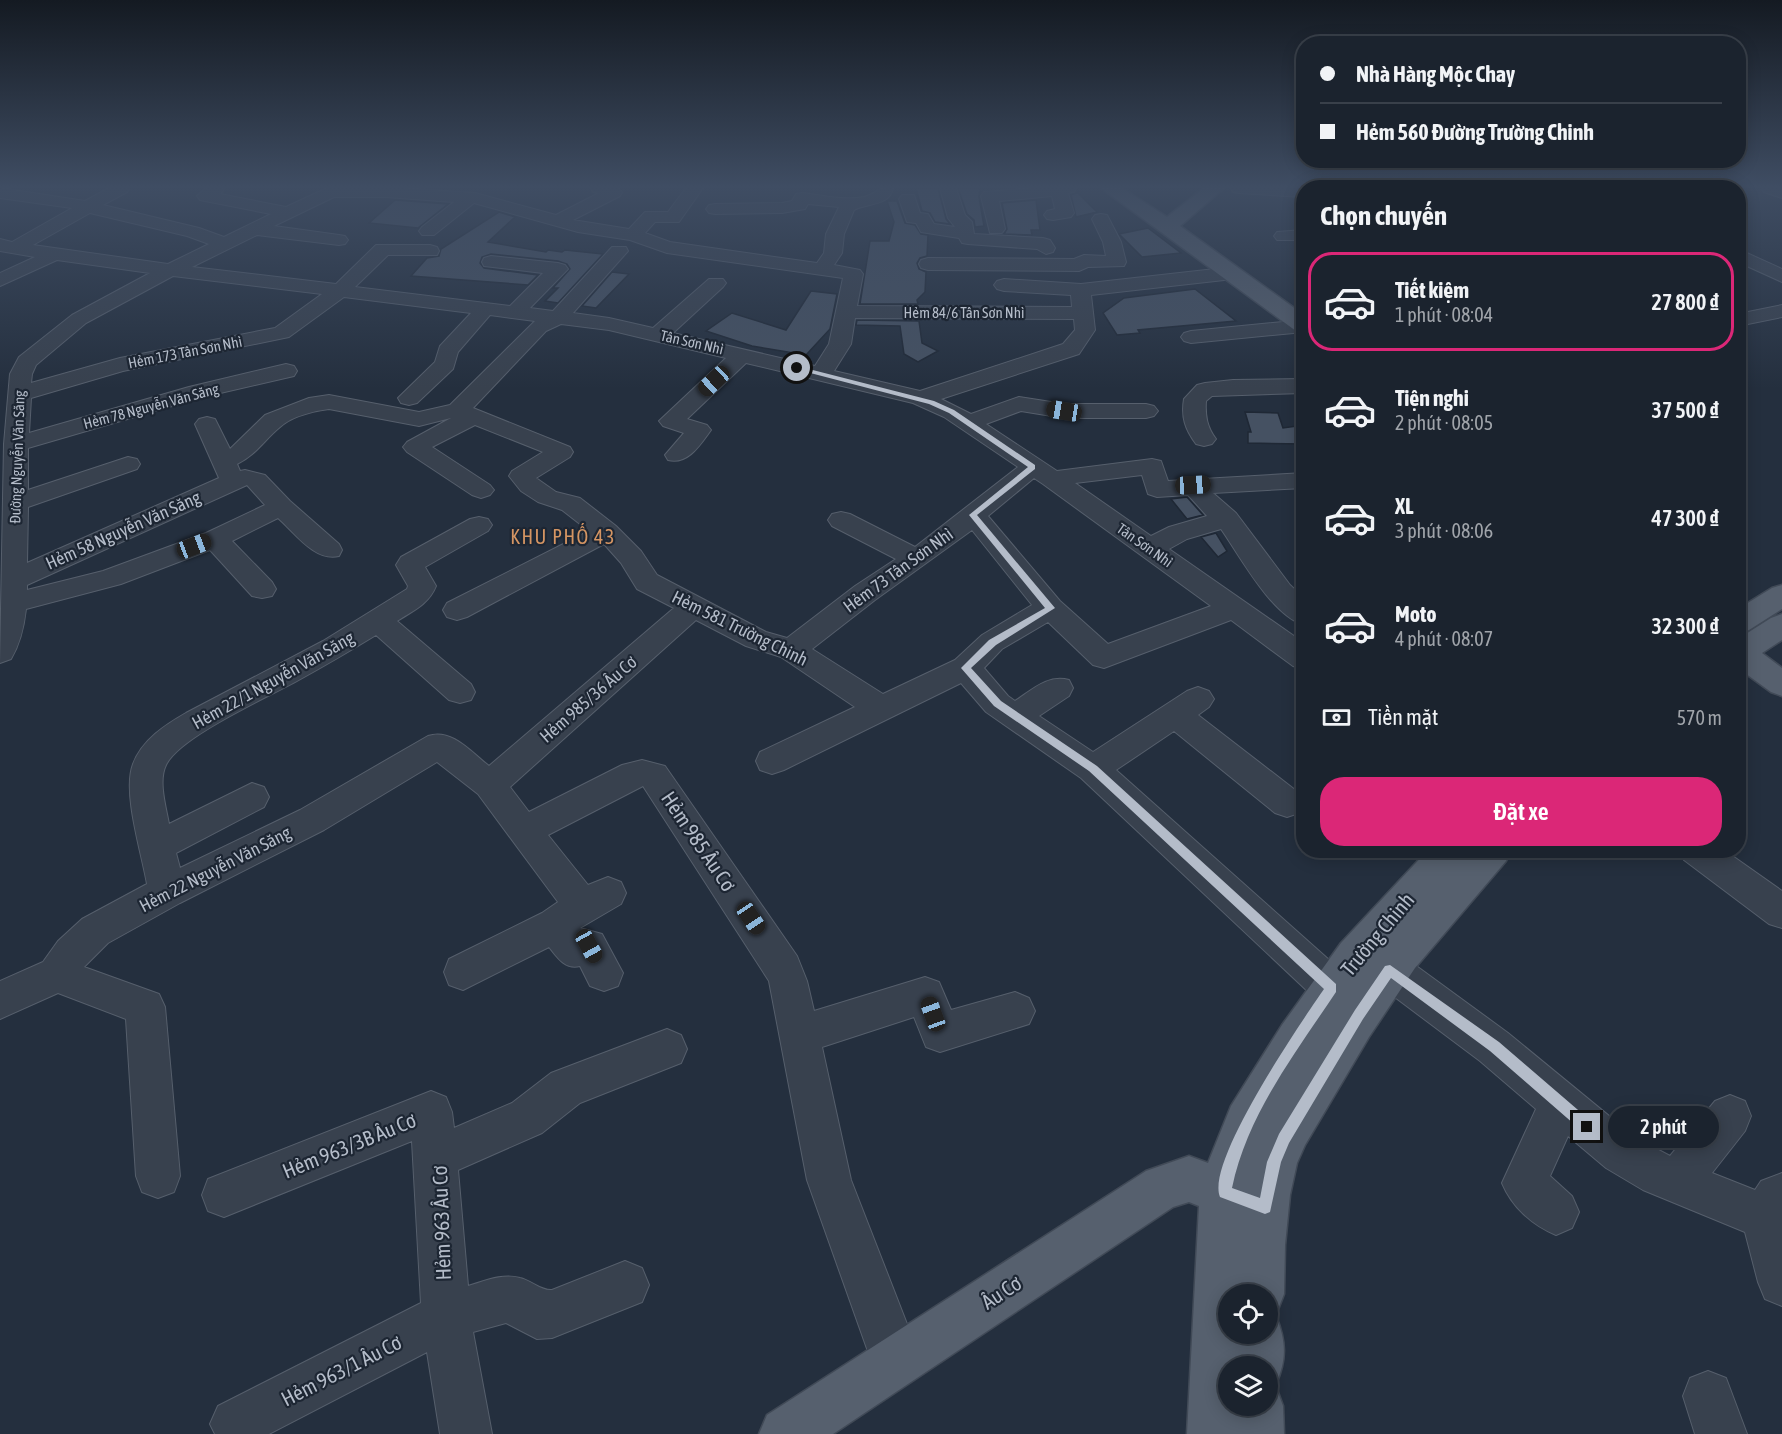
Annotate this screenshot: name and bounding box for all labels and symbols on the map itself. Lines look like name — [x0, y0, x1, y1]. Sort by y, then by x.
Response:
street label: Hẻm 84/6 Tân Sơn Nhì — [904, 304, 1024, 321]
street label: Tân Sơn Nhì — [659, 327, 725, 357]
street label: Hẻm 173 Tân Sơn Nhì — [127, 333, 243, 371]
route start — [783, 354, 810, 381]
car — [695, 362, 733, 400]
street label: Hẻm 78 Nguyễn Văn Săng — [81, 380, 221, 432]
street label: Đường Nguyễn Văn Săng — [6, 390, 28, 524]
car — [1045, 399, 1083, 423]
car — [1175, 475, 1211, 495]
street label: Hẻm 58 Nguyễn Văn Săng — [42, 486, 204, 574]
street label: Tân Sơn Nhì — [1114, 520, 1176, 570]
district label: KHU PHỐ 43 — [510, 523, 616, 548]
street label: Hẻm 73 Tân Sơn Nhì — [839, 523, 957, 617]
car — [174, 531, 214, 561]
street label: Hẻm 581 Trường Chinh — [669, 586, 811, 670]
street label: Hẻm 22/1 Nguyễn Văn Săng — [188, 627, 358, 733]
street label: Hẻm 985/36 Âu Cơ — [535, 651, 641, 747]
street label: Hẻm 985 Âu Cơ — [657, 787, 741, 895]
street label: Hẻm 22 Nguyễn Văn Săng — [136, 822, 295, 916]
street label: Trường Chinh — [1335, 888, 1419, 980]
car — [733, 898, 769, 938]
car — [572, 926, 606, 966]
car — [918, 994, 948, 1034]
callout: 2 phút — [1608, 1106, 1719, 1148]
street label: Hẻm 963/3B Âu Cơ — [279, 1107, 419, 1183]
route end — [1573, 1113, 1600, 1140]
street label: Hẻm 963 Âu Cơ — [427, 1165, 455, 1281]
street label: Âu Cơ — [977, 1270, 1026, 1314]
street label: Hẻm 963/1 Âu Cơ — [277, 1329, 405, 1411]

